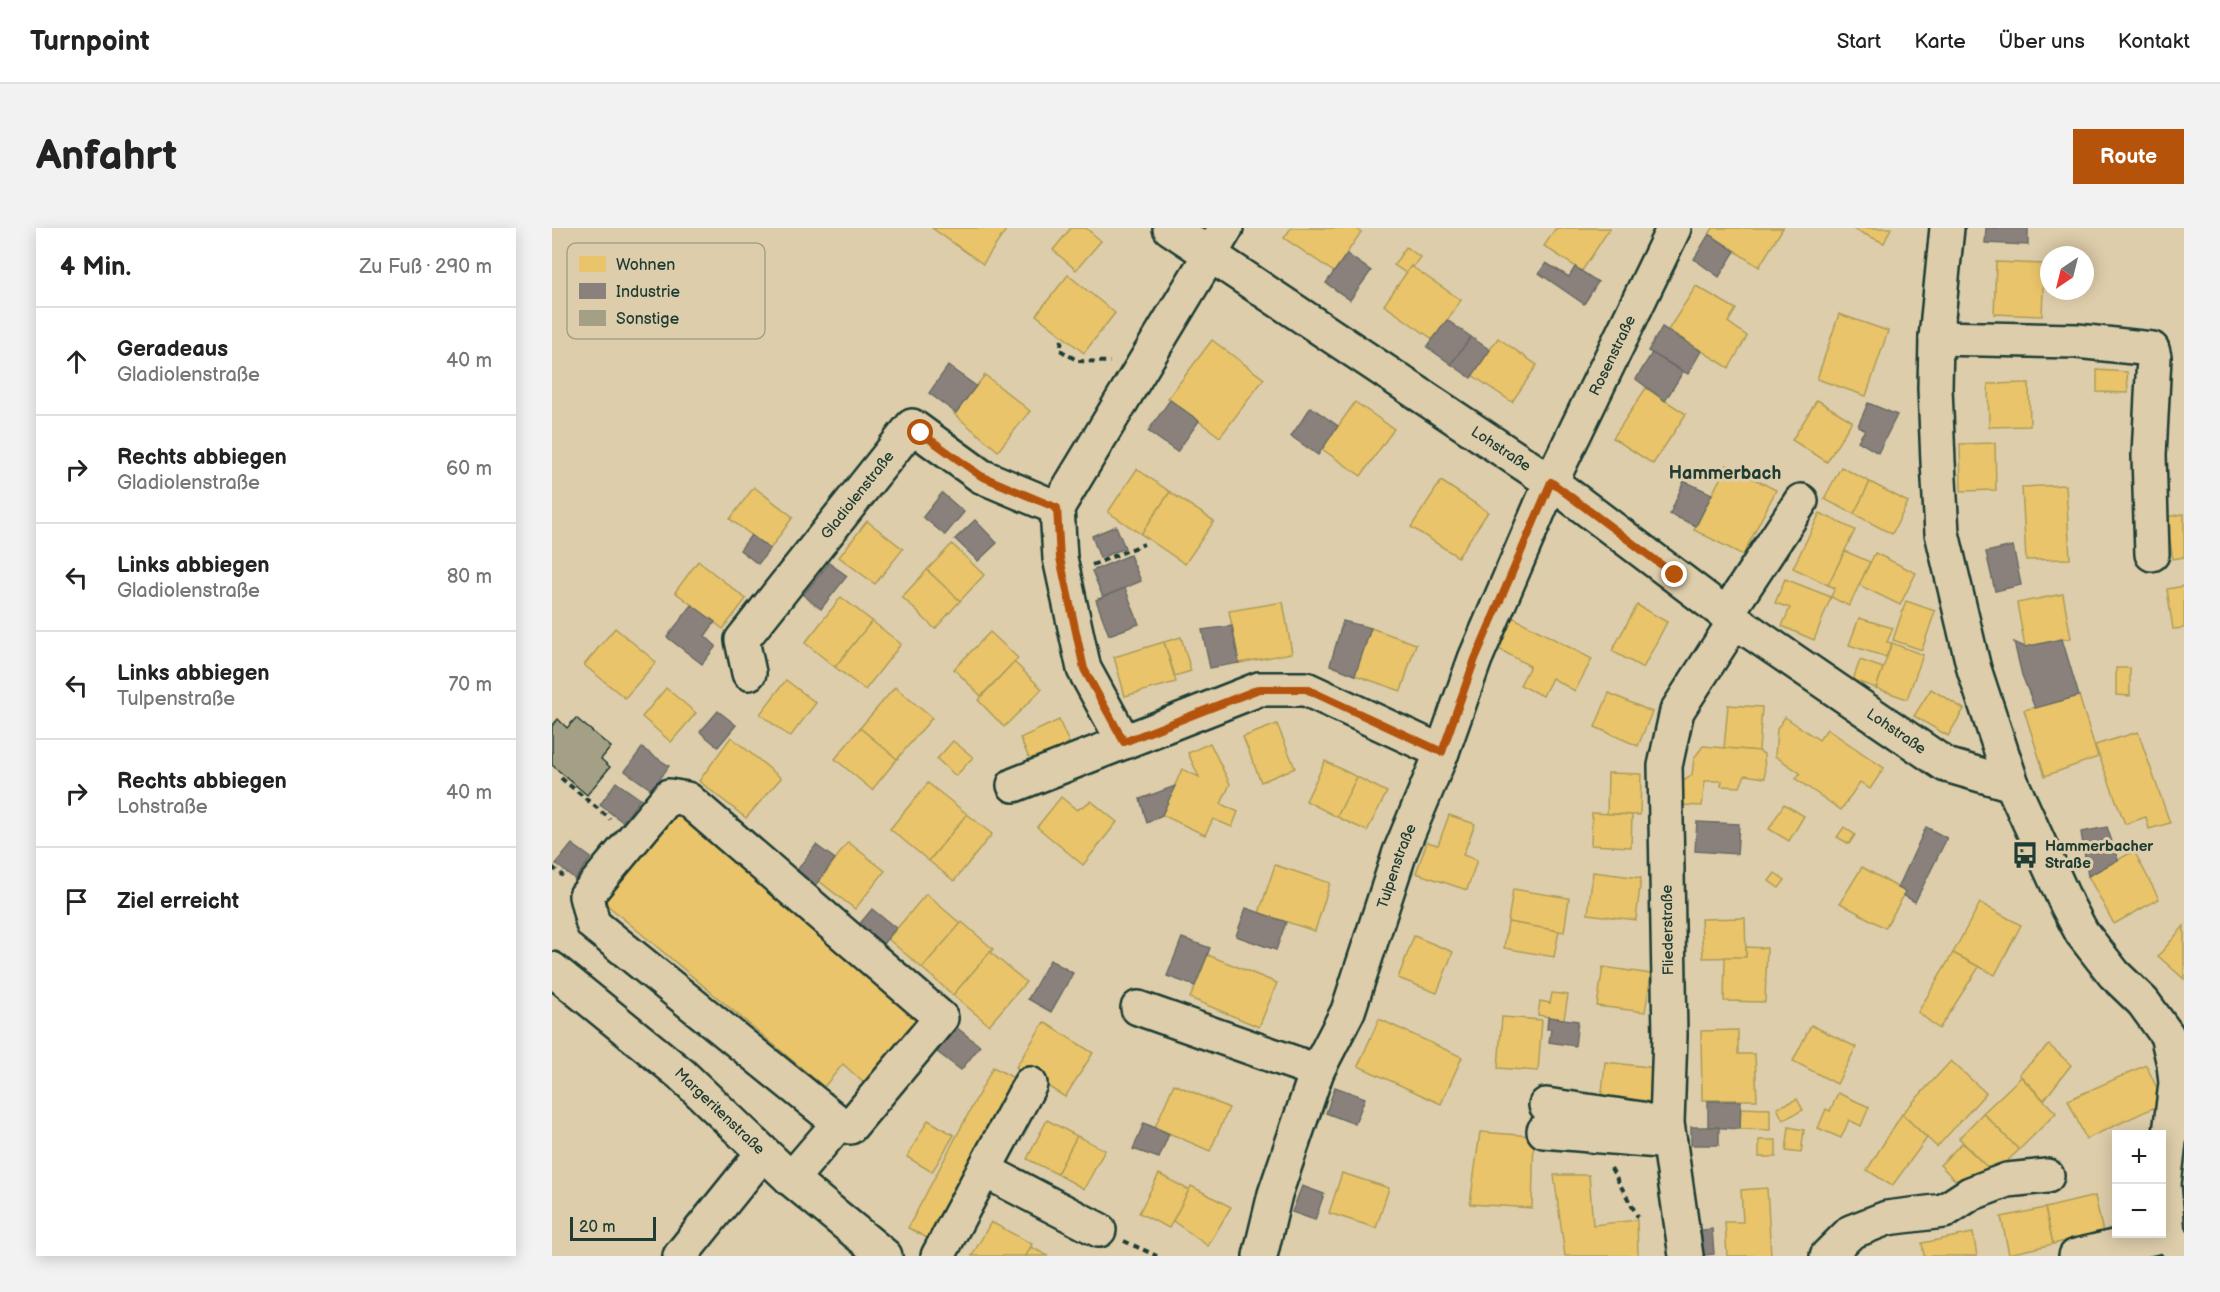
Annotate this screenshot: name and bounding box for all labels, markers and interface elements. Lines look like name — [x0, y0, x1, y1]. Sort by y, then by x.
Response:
text: Turnpoint — [30, 25, 150, 58]
text: Start — [1837, 29, 1881, 54]
text: Karte — [1914, 29, 1966, 54]
text: Über uns — [1999, 29, 2085, 54]
text: Kontakt — [2118, 29, 2190, 54]
button: Route — [2073, 129, 2184, 184]
text: Anfahrt — [36, 131, 177, 182]
legend — [567, 243, 765, 339]
north arrow — [2040, 246, 2094, 300]
text: 4 Min. — [60, 252, 131, 283]
text: Zu Fuß · 290 m — [360, 255, 492, 279]
text: Wohnen — [616, 256, 675, 275]
text: Industrie — [616, 283, 680, 302]
text: Sonstige — [616, 310, 680, 329]
street label: Rosenstraße — [1585, 312, 1640, 399]
text: Geradeaus — [117, 336, 228, 363]
icon: ahead — [60, 345, 93, 378]
text: 40 m — [446, 349, 492, 373]
text: Gladiolenstraße — [117, 363, 260, 387]
route start — [907, 419, 933, 445]
street label: Lohstraße — [1468, 422, 1535, 476]
text: Rechts abbiegen — [117, 444, 287, 471]
street label: Gladiolenstraße — [816, 447, 898, 543]
icon: right — [60, 453, 93, 486]
text: 60 m — [446, 457, 492, 481]
district label: Hammerbach — [1669, 463, 1781, 484]
text: Gladiolenstraße — [117, 471, 260, 495]
text: Links abbiegen — [117, 552, 270, 579]
icon: left — [60, 561, 93, 594]
route end — [1661, 561, 1687, 587]
text: 80 m — [447, 565, 492, 589]
text: Gladiolenstraße — [117, 579, 260, 603]
text: Links abbiegen — [117, 660, 270, 687]
icon: left — [60, 669, 93, 702]
text: 70 m — [448, 673, 492, 697]
text: Tulpenstraße — [117, 687, 235, 711]
street label: Lohstraße — [1863, 704, 1930, 758]
text: Rechts abbiegen — [117, 768, 287, 795]
icon: right — [60, 777, 93, 810]
text: 40 m — [446, 781, 492, 805]
text: Lohstraße — [117, 795, 208, 819]
street label: Tulpenstraße — [1373, 821, 1420, 911]
place label: Hammerbacher Straße — [2045, 837, 2154, 873]
bus stop icon: Hammerbacher Straße — [2010, 840, 2040, 870]
street label: Fliederstraße — [1658, 884, 1678, 975]
icon: arrive — [60, 885, 93, 918]
text: Ziel erreicht — [117, 888, 239, 915]
street label: Margeritenstraße — [671, 1064, 769, 1159]
map controls — [2112, 1130, 2166, 1238]
button: + — [2112, 1130, 2166, 1184]
button: − — [2112, 1184, 2166, 1238]
scale bar — [570, 1214, 656, 1242]
text: 20 m — [579, 1218, 615, 1237]

